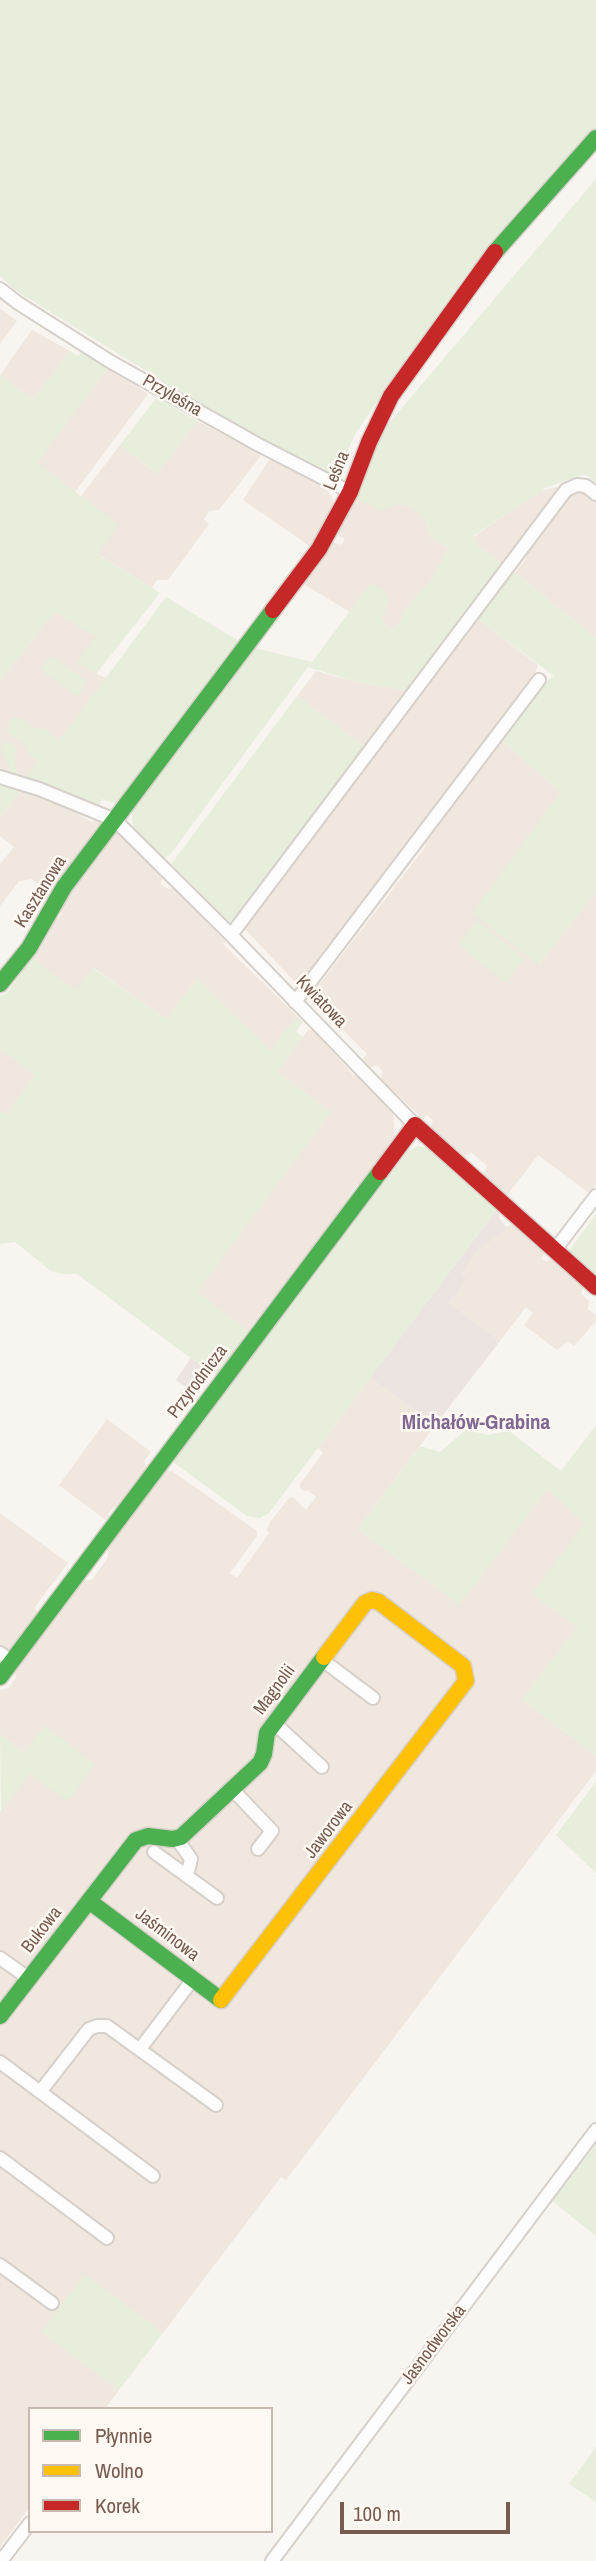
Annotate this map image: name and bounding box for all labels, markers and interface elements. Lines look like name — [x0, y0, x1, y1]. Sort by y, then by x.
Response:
street label: Przyleśna — [139, 370, 205, 422]
street label: Leśna — [319, 448, 355, 494]
street label: Kasztanowa — [11, 852, 71, 932]
street label: Kwiatowa — [291, 971, 351, 1033]
street label: Przyrodnicza — [163, 1341, 233, 1423]
district label: Michałów-Grabina — [402, 1410, 550, 1436]
street label: Magnolii — [250, 1661, 300, 1719]
street label: Jaworowa — [300, 1797, 358, 1863]
street label: Bukowa — [17, 1903, 67, 1957]
street label: Jaśminowa — [131, 1904, 203, 1966]
street label: Jasnodworska — [397, 2301, 471, 2389]
legend — [28, 2407, 273, 2533]
text: Płynnie — [95, 2421, 152, 2450]
text: Wolno — [95, 2456, 144, 2485]
scale bar — [344, 2488, 514, 2532]
text: Korek — [95, 2491, 140, 2520]
text: 100 m — [353, 2499, 401, 2528]

